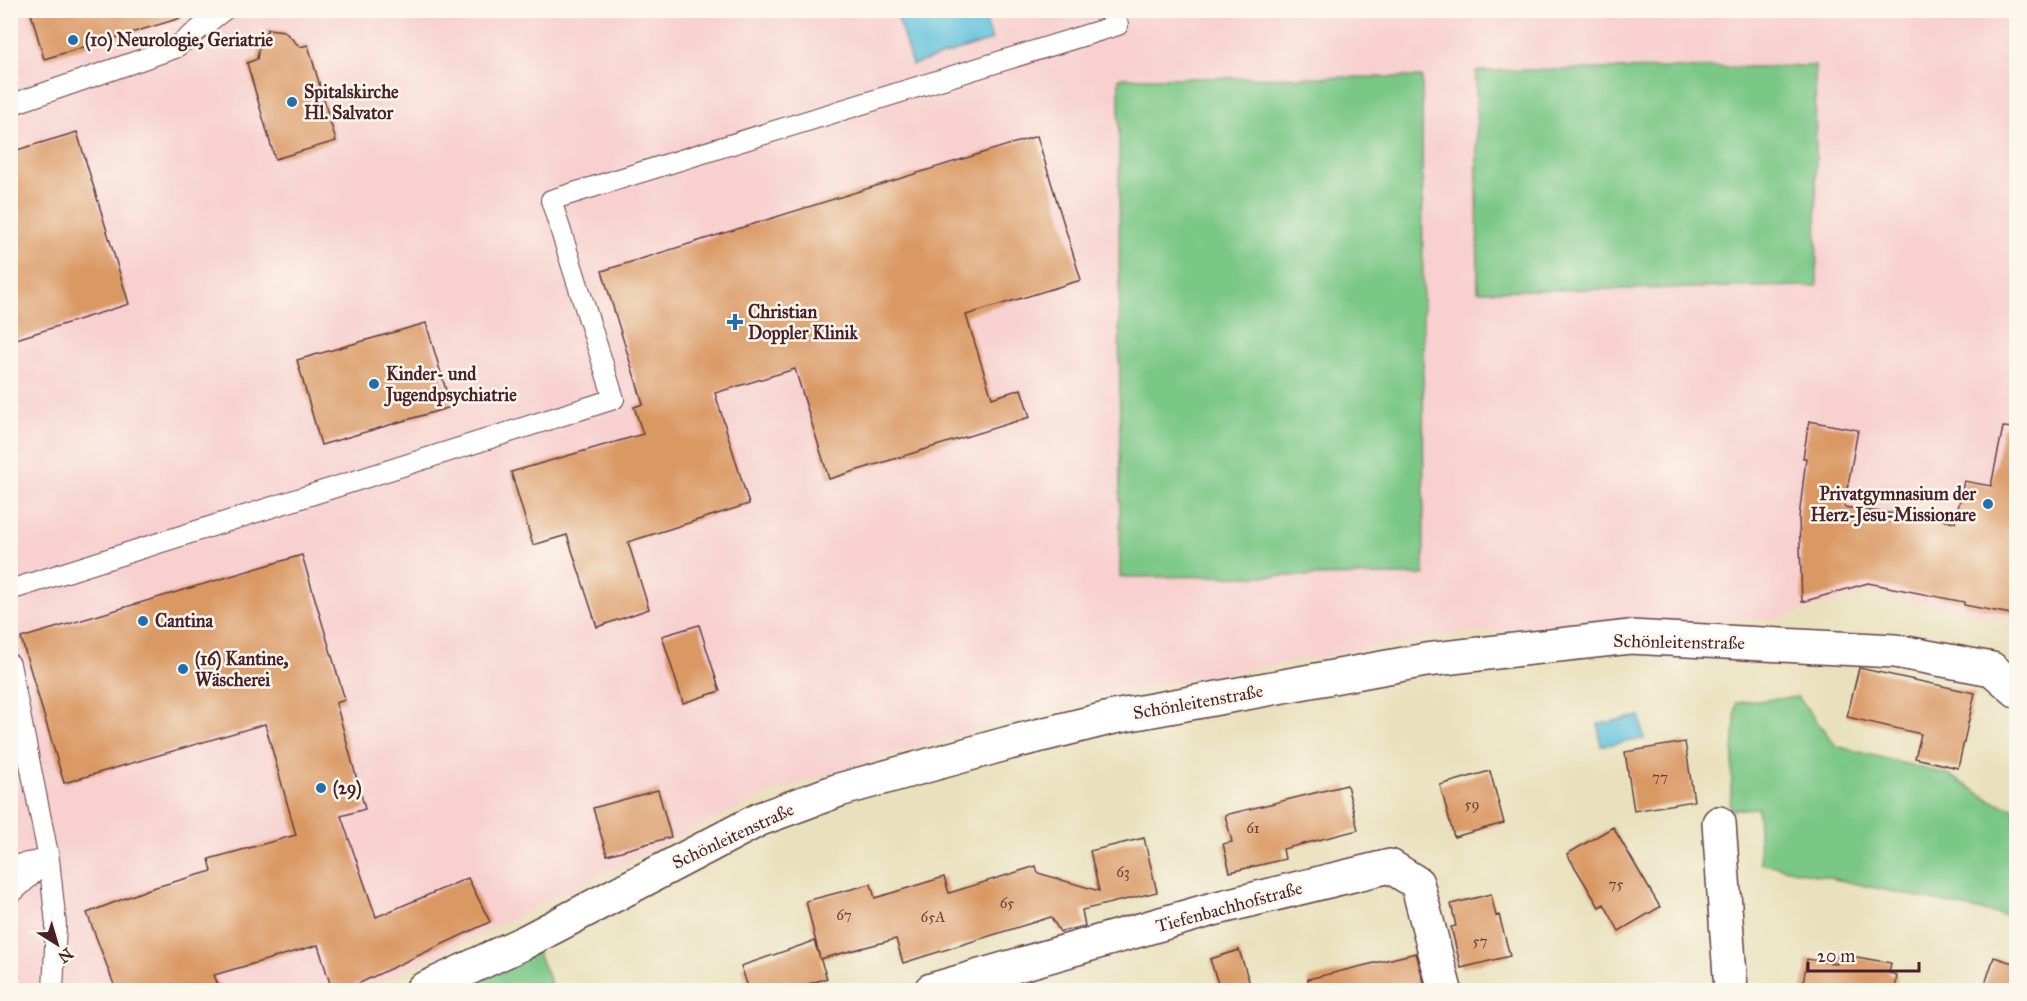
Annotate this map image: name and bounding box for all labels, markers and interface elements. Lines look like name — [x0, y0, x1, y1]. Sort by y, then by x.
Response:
place label: (10) Neurologie, Geriatrie — [85, 29, 274, 52]
marker: (10) Neurologie, Geriatrie — [66, 33, 80, 47]
place label: Spitalskirche Hl. Salvator — [304, 81, 399, 124]
marker: Spitalskirche Hl. Salvator — [285, 95, 299, 109]
place label: Christian Doppler Klinik — [748, 301, 859, 345]
marker: Christian Doppler Klinik — [726, 313, 744, 331]
place label: Kinder- und Jugendpsychiatrie — [384, 363, 517, 407]
marker: Kinder- und Jugendpsychiatrie — [367, 377, 381, 391]
place label: Privatgymnasium der Herz-Jesu-Missionare — [1811, 483, 1977, 527]
marker: Privatgymnasium der Herz-Jesu-Missionare — [1981, 497, 1995, 511]
place label: Cantina — [155, 610, 214, 632]
marker: Cantina — [136, 614, 150, 628]
street label: Schönleitenstraße — [1613, 630, 1745, 654]
place label: (16) Kantine, Wäscherei — [195, 648, 289, 691]
marker: (16) Kantine, Wäscherei — [176, 662, 190, 676]
street label: Schönleitenstraße — [1131, 680, 1265, 724]
house number: 77 — [1652, 768, 1668, 786]
place label: (29) — [333, 777, 362, 800]
marker: (29) — [314, 781, 328, 795]
house number: 59 — [1464, 795, 1480, 813]
street label: Schönleitenstraße — [669, 798, 797, 874]
house number: 61 — [1246, 819, 1260, 837]
house number: 63 — [1116, 863, 1130, 881]
house number: 75 — [1609, 875, 1624, 893]
street label: Tiefenbachhofstraße — [1153, 877, 1305, 937]
house number: 65 — [1000, 894, 1014, 912]
house number: 67 — [836, 906, 852, 924]
house number: 65A — [921, 908, 945, 926]
north arrow — [27, 914, 87, 974]
house number: 57 — [1473, 932, 1487, 950]
scale bar — [1808, 935, 1919, 973]
text: N — [54, 944, 77, 968]
text: 20 m — [1817, 945, 1855, 967]

